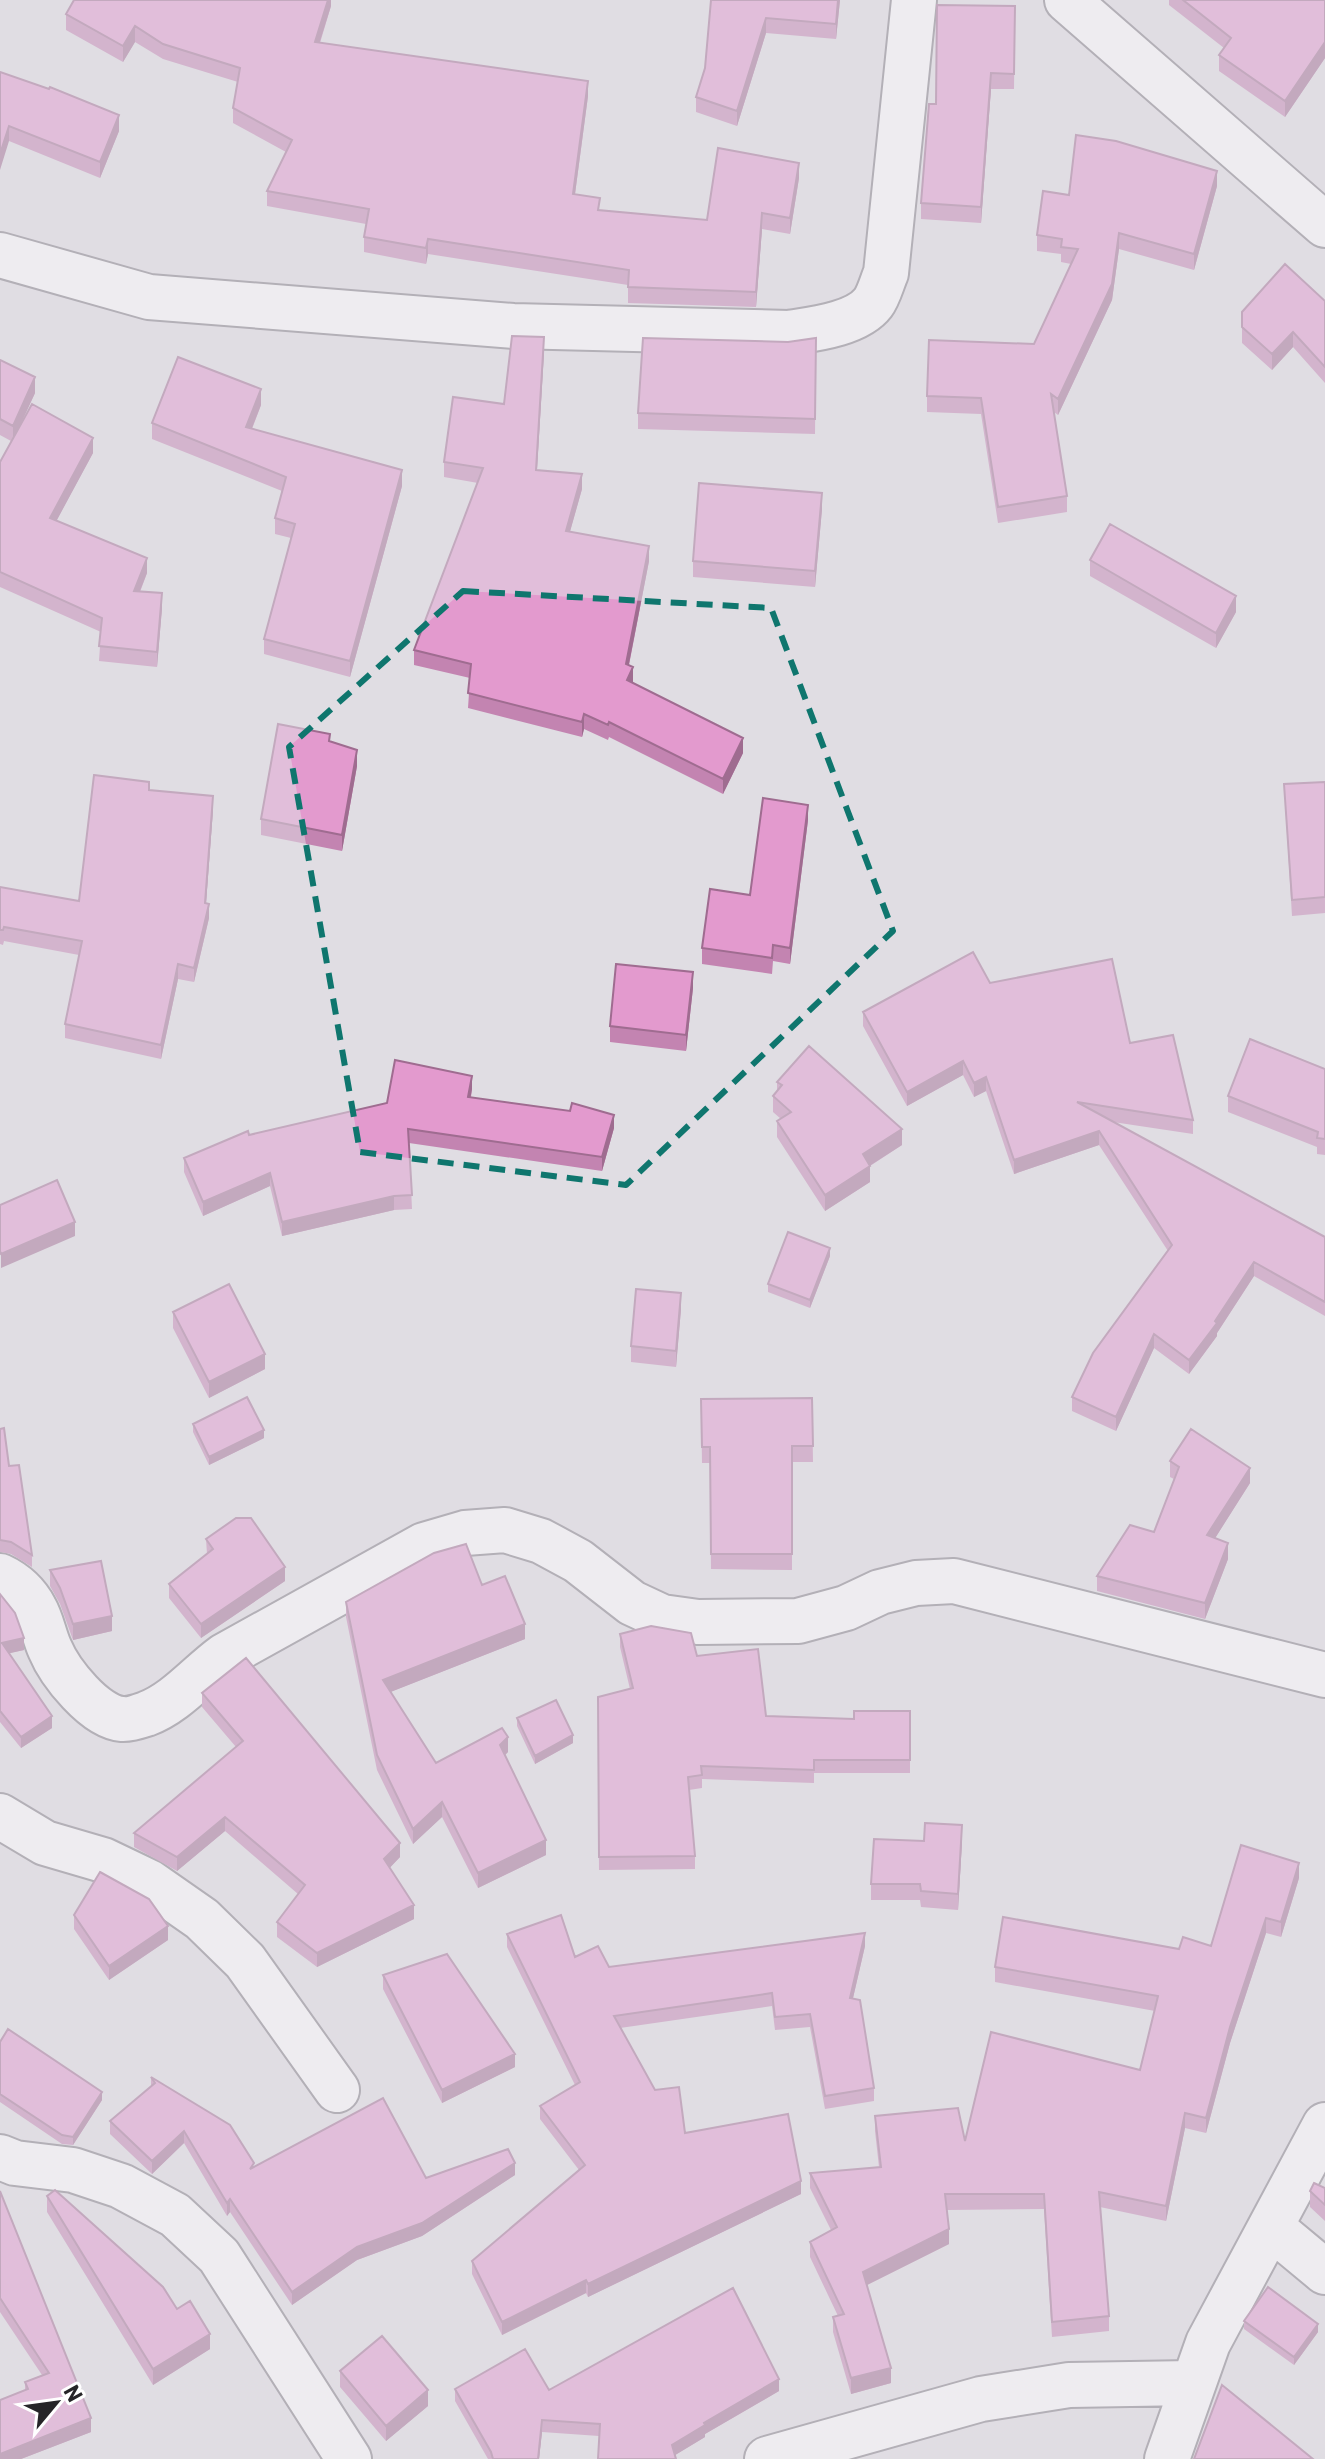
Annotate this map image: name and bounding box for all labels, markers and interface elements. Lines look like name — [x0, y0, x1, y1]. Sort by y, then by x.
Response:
north arrow — [16, 2363, 96, 2443]
text: N — [59, 2380, 89, 2406]

